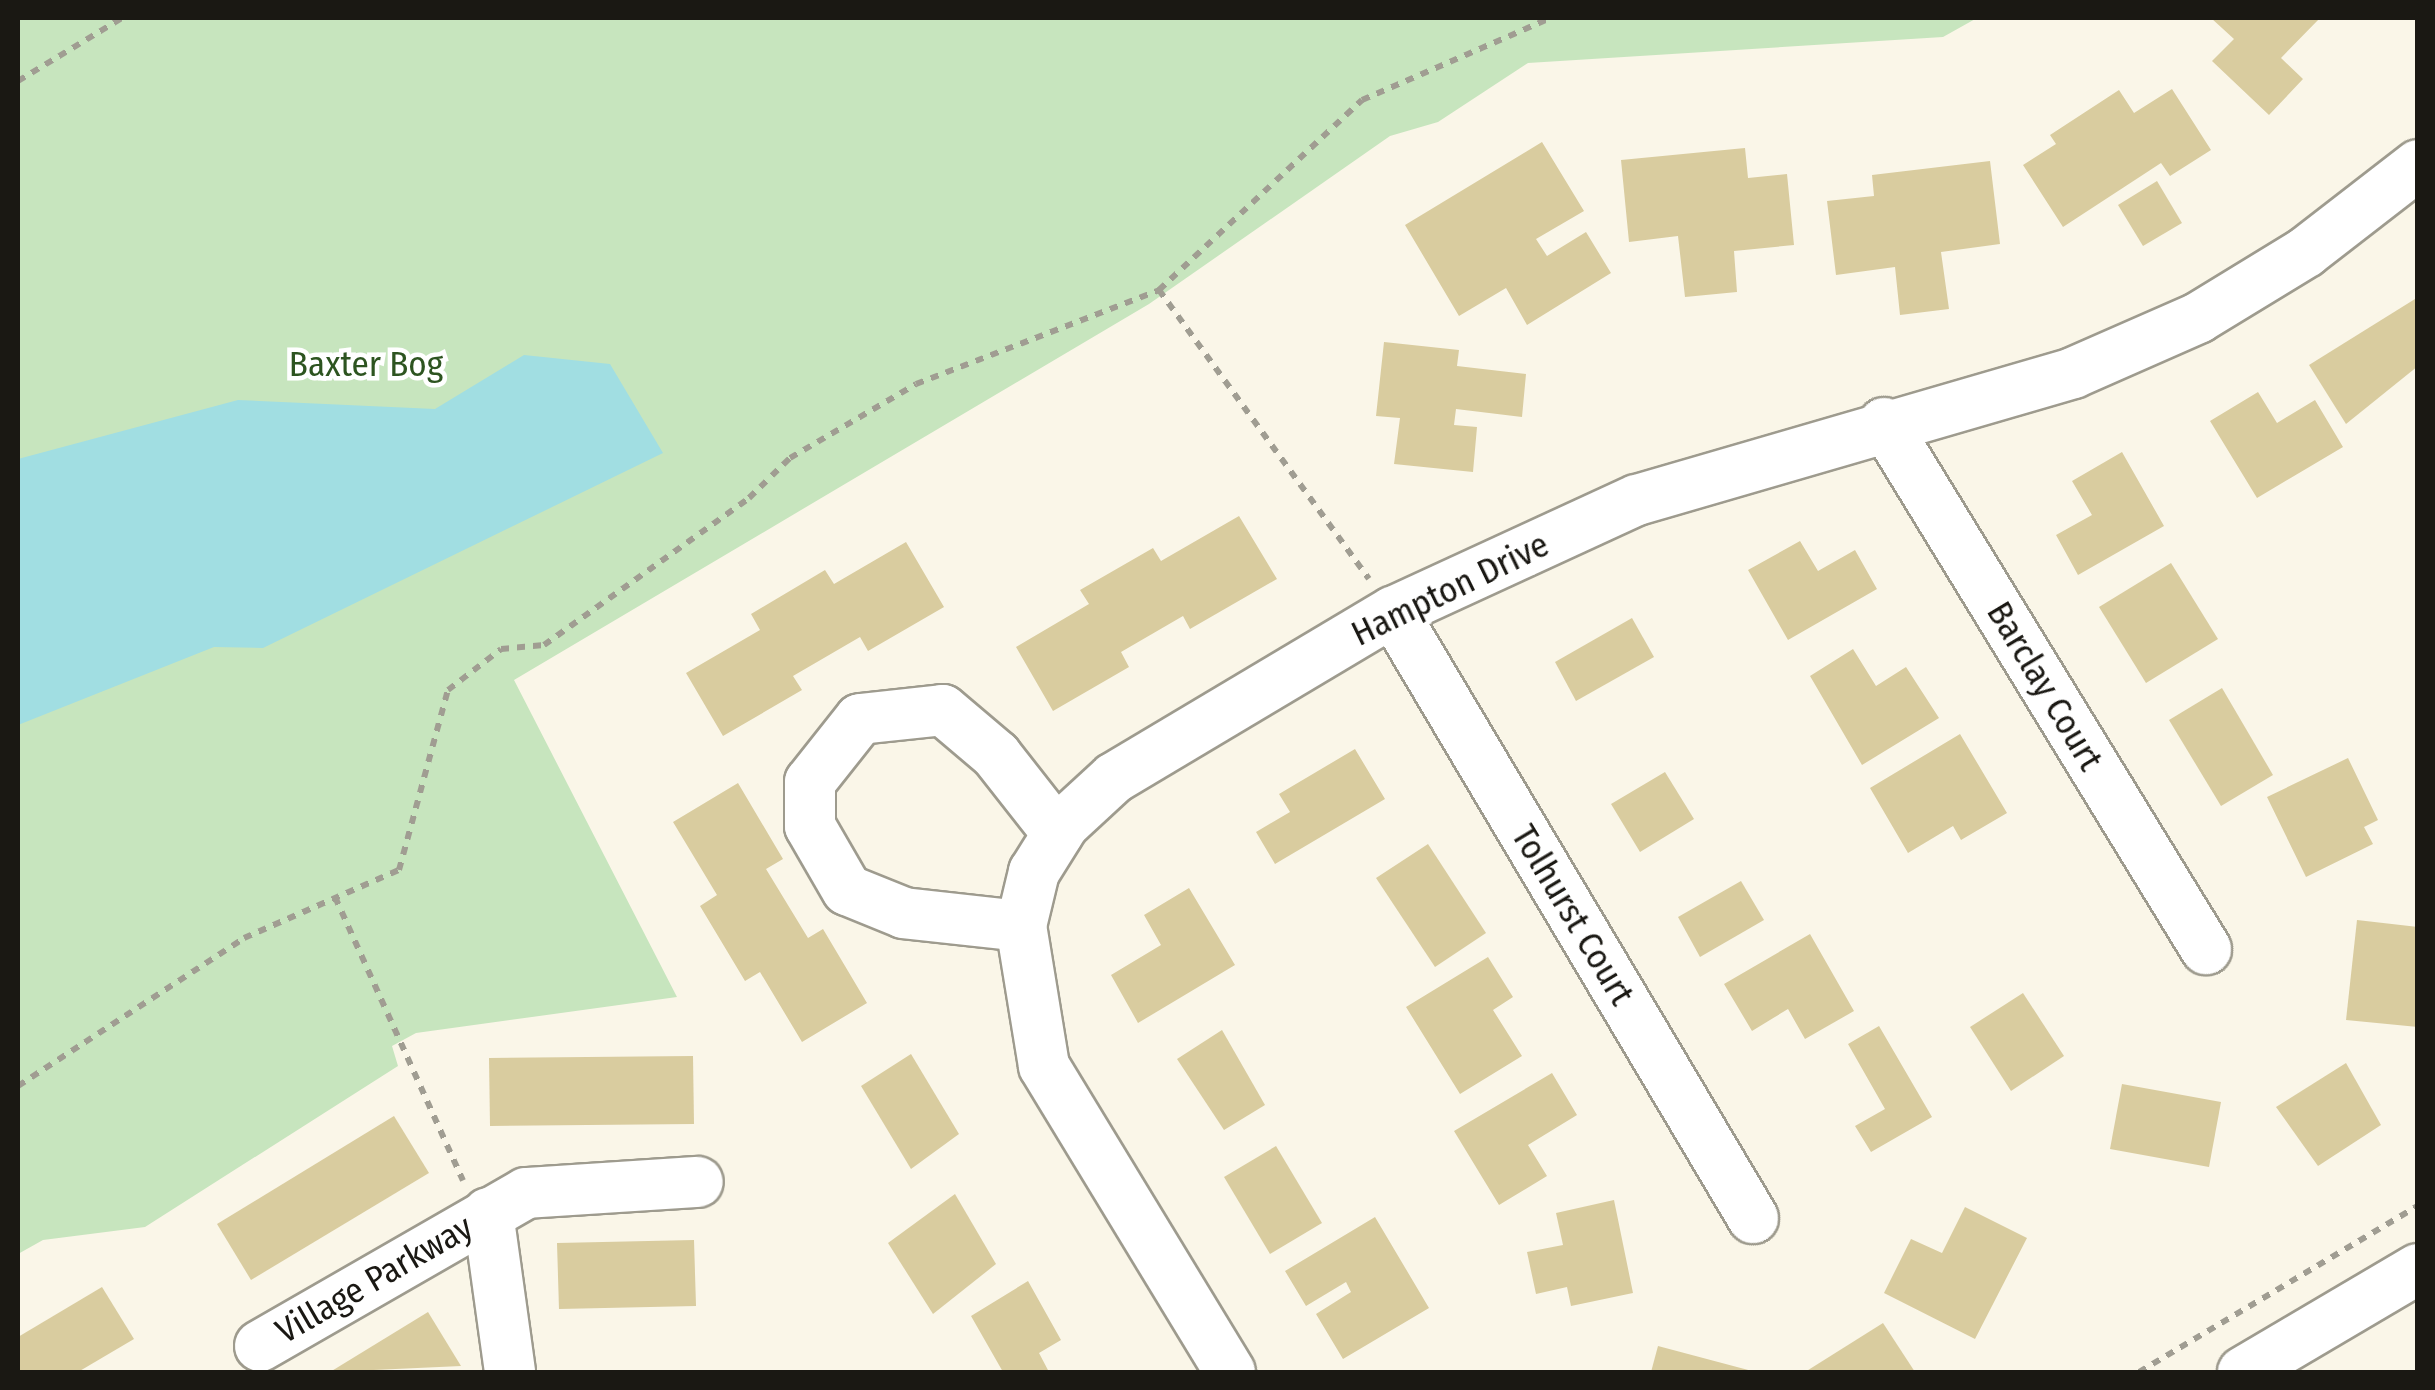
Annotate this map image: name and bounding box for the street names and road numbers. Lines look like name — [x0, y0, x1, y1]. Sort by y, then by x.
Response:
street label: Hampton Drive — [1345, 523, 1555, 655]
street label: Barclay Court — [1978, 594, 2112, 778]
street label: Tolhurst Court — [1503, 817, 1643, 1013]
street label: Village Parkway — [268, 1206, 480, 1352]

